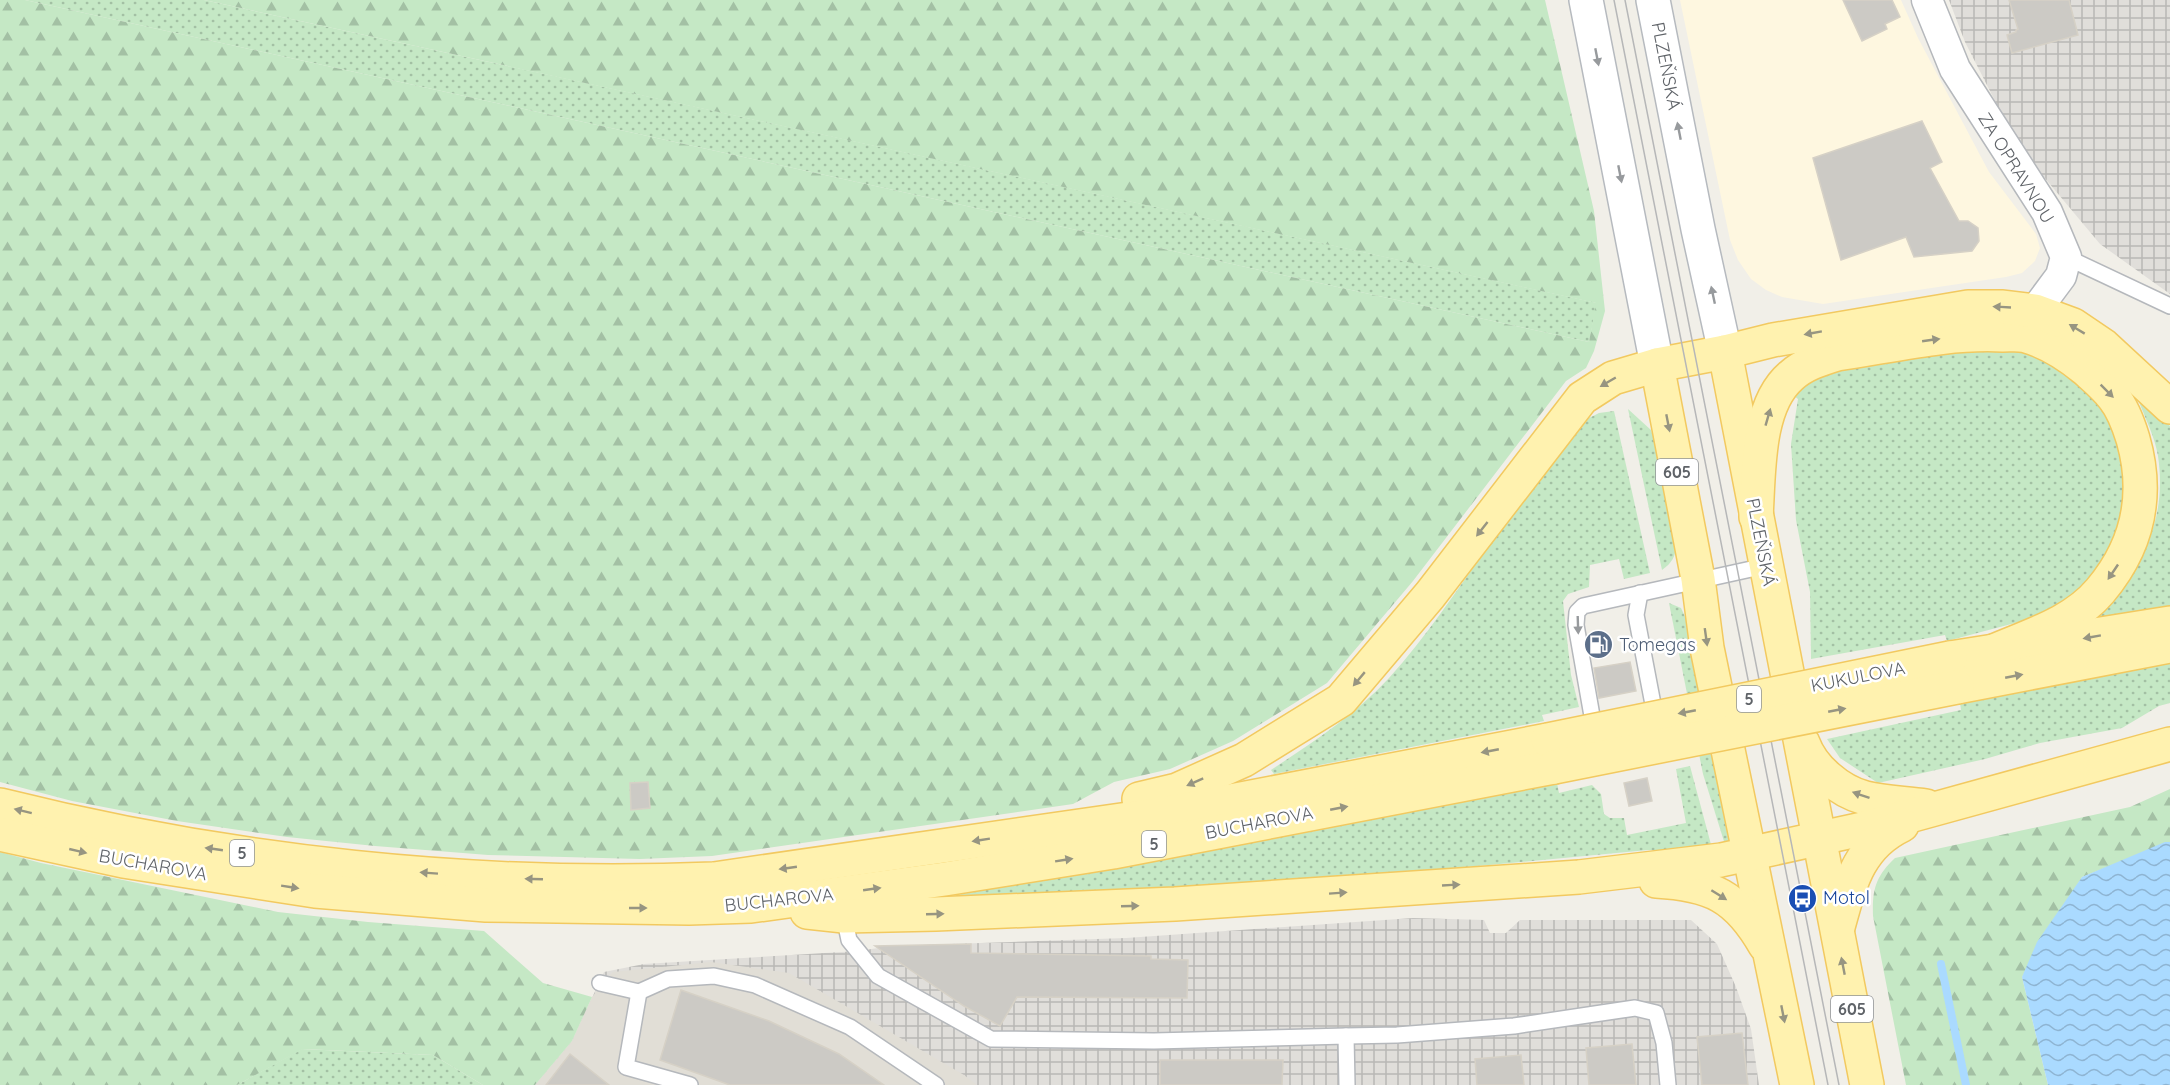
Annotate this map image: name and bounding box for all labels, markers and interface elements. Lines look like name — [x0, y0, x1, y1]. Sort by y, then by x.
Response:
street label: PLZEŇSKÁ — [1647, 20, 1686, 112]
one-way arrow — [1593, 48, 1602, 67]
street label: ZA OPRAVNOU — [1973, 108, 2060, 227]
one-way arrow — [1674, 121, 1683, 140]
one-way arrow — [1616, 164, 1625, 183]
one-way arrow — [1707, 286, 1717, 304]
one-way arrow — [1992, 303, 2011, 312]
one-way arrow — [2068, 324, 2085, 334]
one-way arrow — [1803, 329, 1822, 338]
one-way arrow — [1922, 335, 1941, 344]
one-way arrow — [1599, 377, 1616, 387]
one-way arrow — [2100, 384, 2114, 398]
one-way arrow — [1764, 408, 1773, 426]
one-way arrow — [1664, 413, 1673, 432]
road number: 605 — [1656, 459, 1698, 485]
street label: PLZEŇSKÁ — [1742, 496, 1781, 588]
one-way arrow — [1477, 521, 1489, 536]
one-way arrow — [2108, 564, 2119, 580]
one-way arrow — [1573, 616, 1582, 635]
one-way arrow — [1701, 628, 1710, 647]
fuel station icon: Tomegas — [1582, 629, 1614, 661]
one-way arrow — [2082, 632, 2101, 641]
place label: Tomegas — [1619, 633, 1696, 656]
street label: KUKULOVA — [1809, 656, 1907, 697]
one-way arrow — [1352, 671, 1365, 687]
one-way arrow — [2005, 671, 2024, 680]
road number: 5 — [1737, 686, 1761, 712]
one-way arrow — [1828, 705, 1847, 715]
one-way arrow — [1678, 708, 1697, 717]
one-way arrow — [1481, 747, 1500, 756]
one-way arrow — [1186, 778, 1204, 787]
one-way arrow — [1852, 790, 1870, 799]
street label: BUCHAROVA — [1203, 801, 1315, 844]
one-way arrow — [1329, 803, 1348, 812]
one-way arrow — [14, 805, 32, 815]
road number: 5 — [1142, 831, 1166, 857]
one-way arrow — [972, 836, 991, 845]
road number: 5 — [230, 840, 254, 866]
street label: BUCHAROVA — [97, 844, 209, 885]
one-way arrow — [204, 844, 223, 854]
one-way arrow — [68, 847, 87, 856]
one-way arrow — [1055, 855, 1074, 864]
one-way arrow — [779, 864, 798, 873]
one-way arrow — [419, 868, 438, 878]
one-way arrow — [524, 874, 543, 883]
one-way arrow — [1442, 880, 1461, 890]
street label: BUCHAROVA — [723, 882, 835, 917]
bus stop icon: Motol — [1786, 882, 1818, 914]
one-way arrow — [281, 883, 300, 892]
one-way arrow — [862, 885, 881, 894]
place label: Motol — [1823, 886, 1870, 909]
one-way arrow — [1328, 888, 1347, 897]
one-way arrow — [1711, 890, 1727, 901]
one-way arrow — [1121, 901, 1140, 911]
one-way arrow — [628, 903, 647, 913]
one-way arrow — [926, 909, 945, 919]
one-way arrow — [1838, 956, 1847, 975]
road number: 605 — [1831, 996, 1873, 1022]
one-way arrow — [1779, 1005, 1788, 1024]

